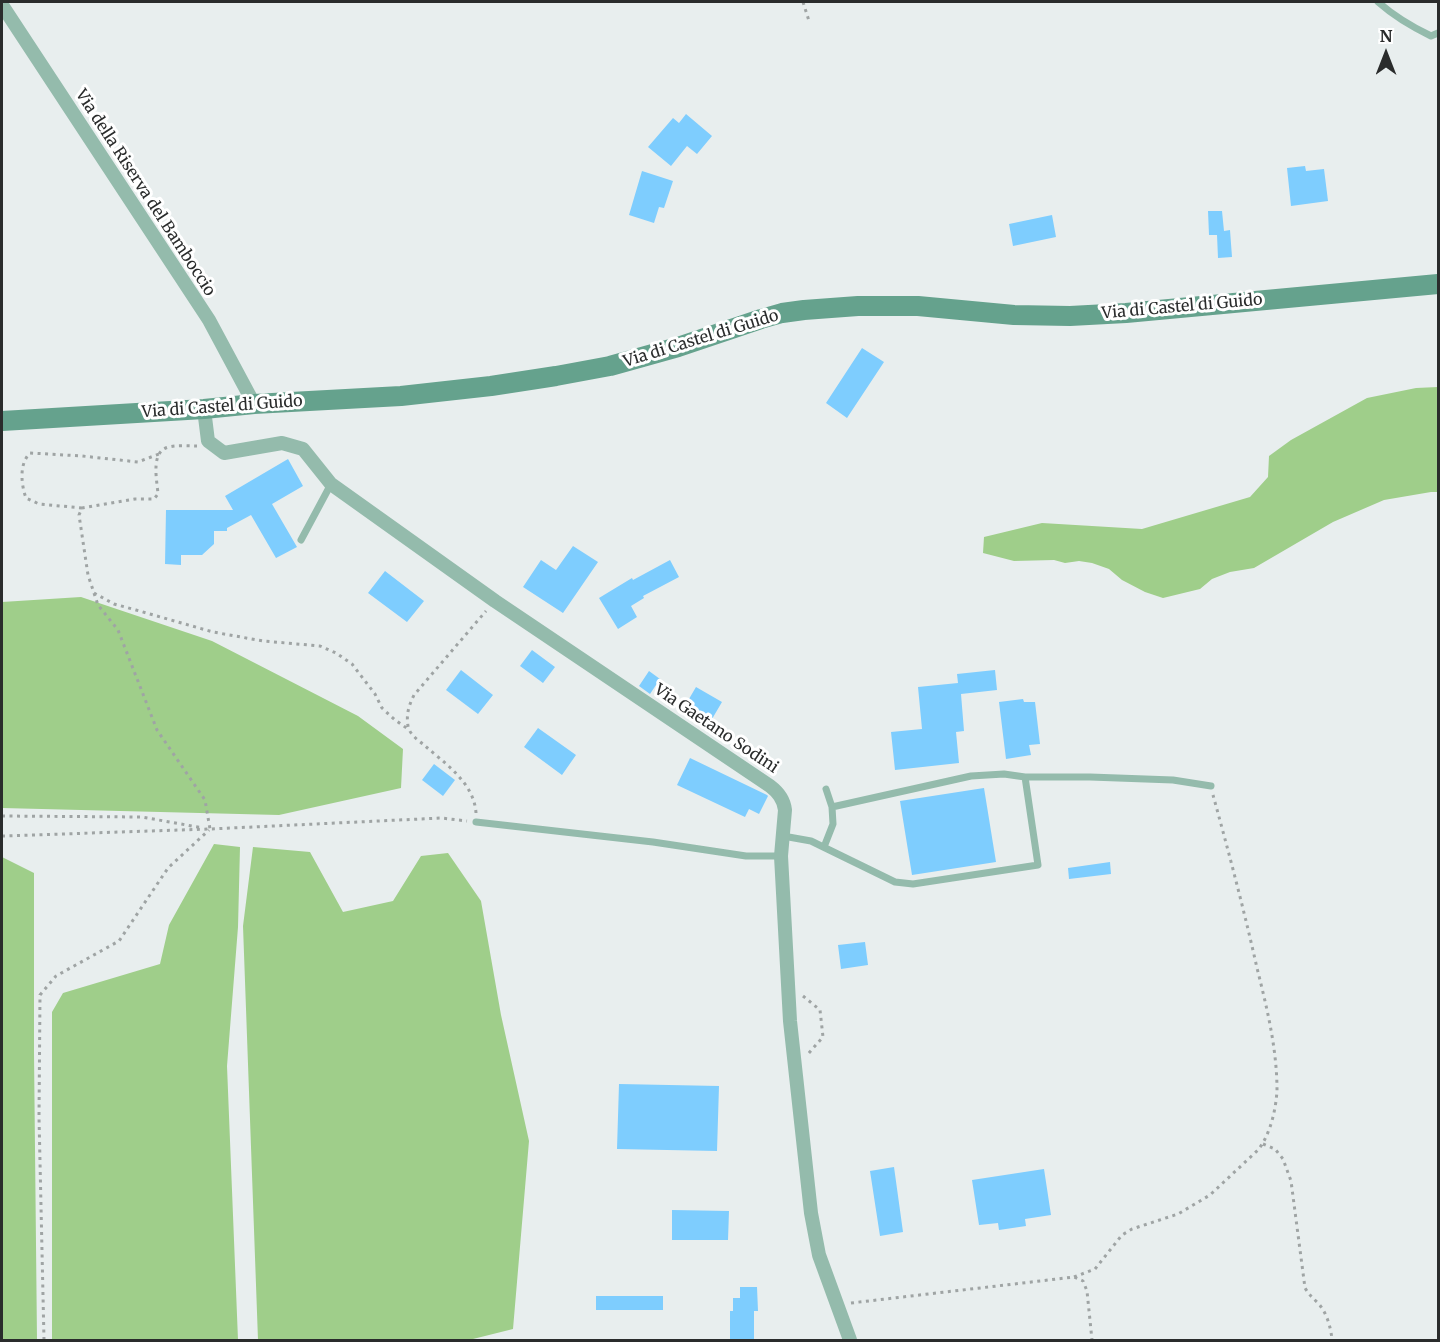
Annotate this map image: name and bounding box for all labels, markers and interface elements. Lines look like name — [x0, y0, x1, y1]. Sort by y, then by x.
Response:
north arrow — [1356, 24, 1416, 84]
text: N — [1380, 26, 1392, 46]
street label: Via della Riserva del Bamboccio — [71, 86, 219, 300]
street label: Via di Castel di Guido — [1101, 290, 1263, 324]
street label: Via di Castel di Guido — [621, 306, 781, 372]
street label: Via di Castel di Guido — [141, 392, 303, 422]
street label: Via Gaetano Sodini — [650, 680, 782, 778]

